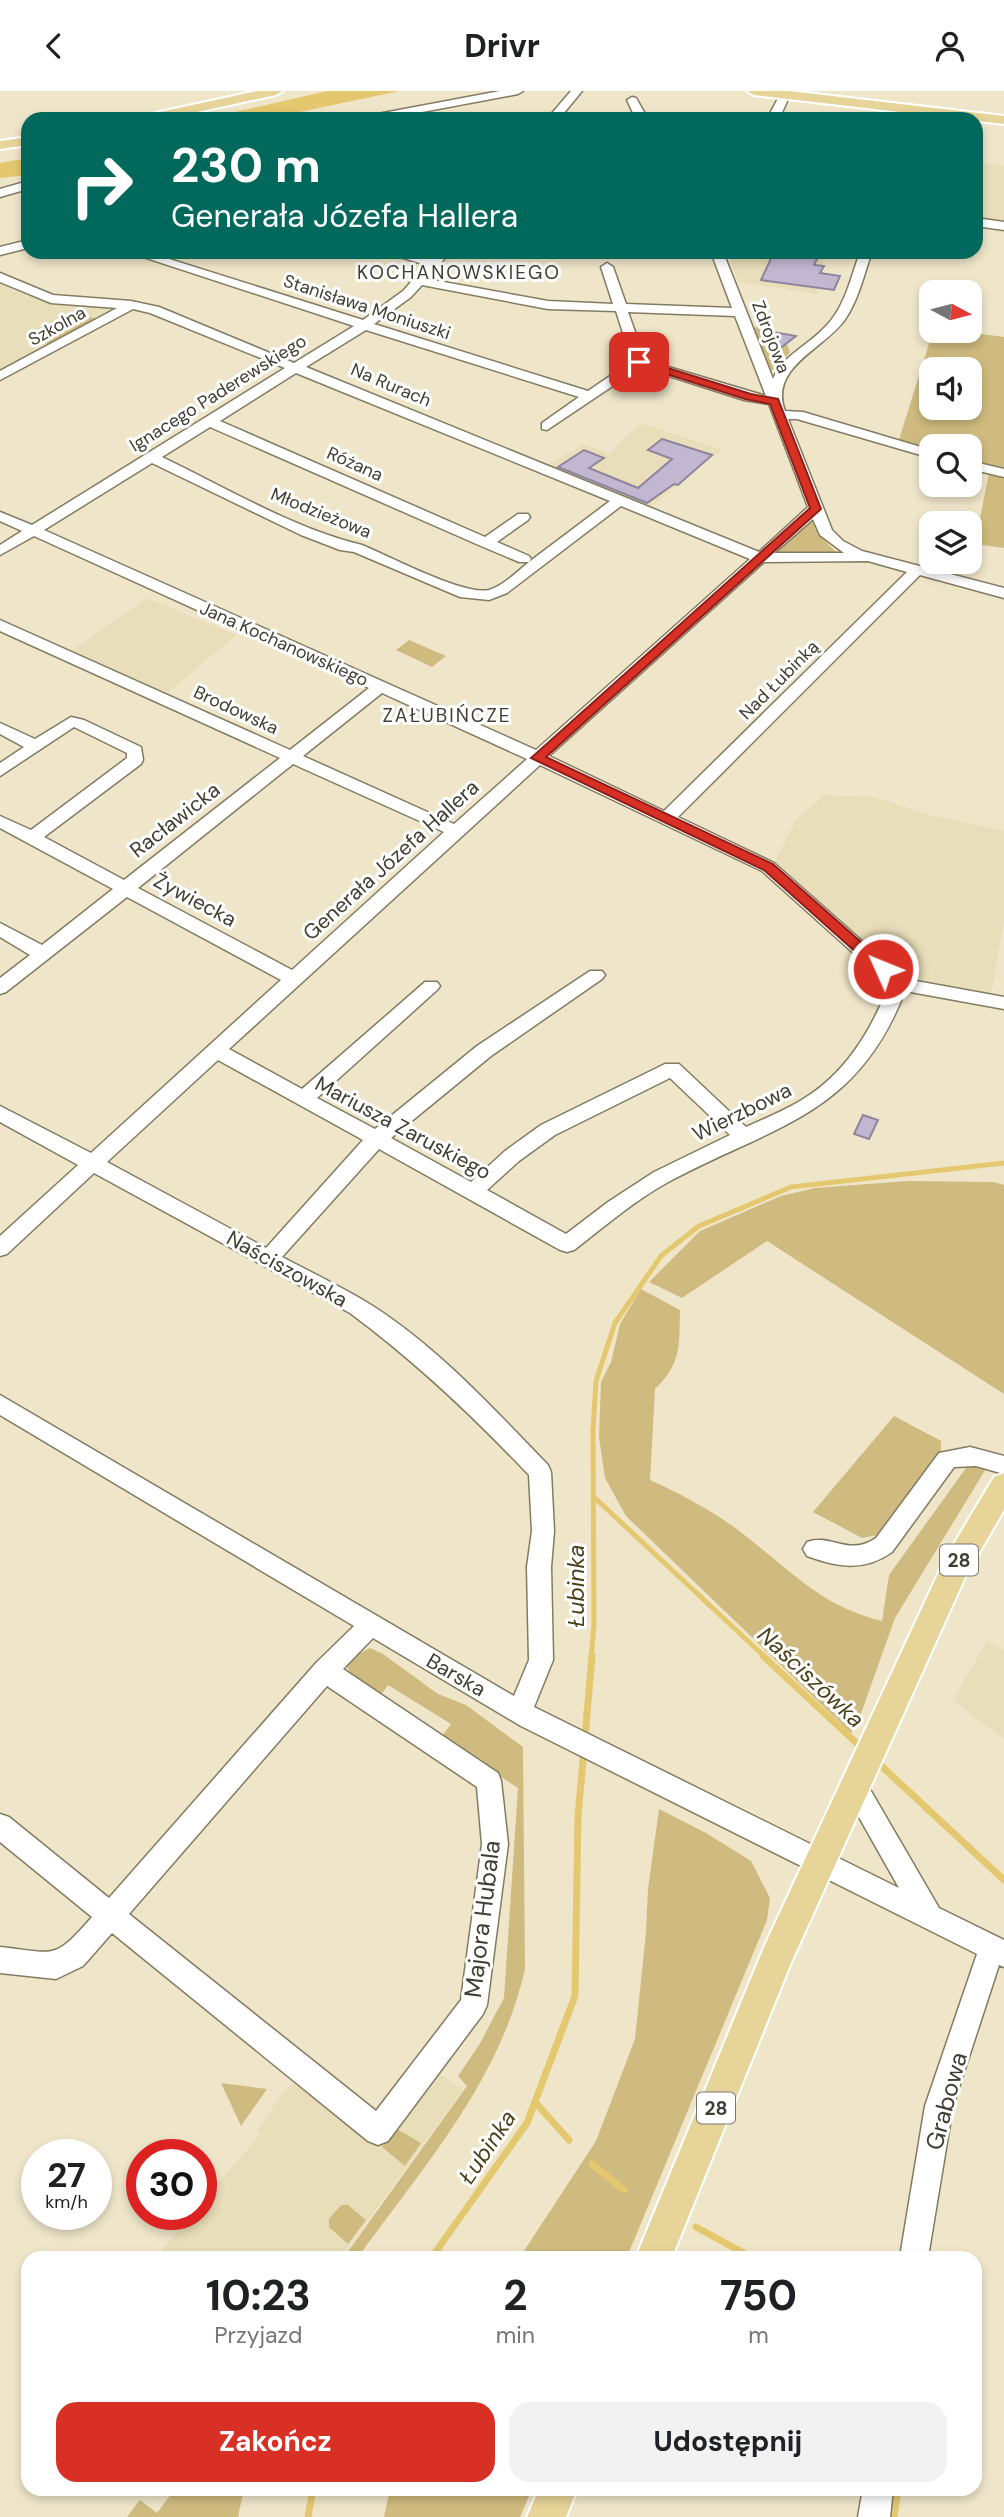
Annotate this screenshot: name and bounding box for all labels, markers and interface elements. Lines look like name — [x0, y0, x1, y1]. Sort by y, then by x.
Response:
text: Drivr — [464, 25, 540, 67]
icon: back — [35, 27, 73, 65]
icon: person — [931, 27, 969, 65]
text: 230 m — [171, 133, 321, 197]
icon: right — [56, 140, 147, 231]
text: Generała Józefa Hallera — [171, 195, 518, 237]
district label: KOCHANOWSKIEGO — [357, 260, 561, 285]
street label: Stanisława Moniuszki — [280, 269, 454, 345]
north arrow — [919, 280, 982, 343]
map controls — [919, 280, 982, 574]
street label: Zdrojowa — [746, 297, 796, 377]
street label: Szkolna — [24, 300, 90, 352]
street label: Ignacego Paderewskiego — [125, 329, 311, 457]
pin — [609, 332, 669, 392]
icon: arrive — [620, 343, 658, 381]
street label: Na Rurach — [347, 357, 435, 413]
button: sound — [919, 357, 982, 420]
button: search — [919, 434, 982, 497]
street label: Różana — [323, 441, 387, 487]
street label: Młodzieżowa — [267, 482, 375, 544]
button: layers — [919, 511, 982, 574]
street label: Jana Kochanowskiego — [196, 596, 372, 692]
street label: Nad Łubinką — [734, 635, 824, 725]
street label: Brodowska — [190, 680, 282, 740]
district label: ZAŁUBIŃCZE — [383, 703, 511, 728]
street label: Generała Józefa Hallera — [297, 773, 485, 947]
street label: Racławicka — [124, 776, 226, 864]
street label: Żywiecka — [149, 867, 241, 933]
position arrow — [846, 932, 920, 1006]
street label: Mariusza Zaruskiego — [310, 1070, 496, 1186]
street label: Wierzbowa — [688, 1076, 796, 1148]
street label: Naściszowska — [222, 1224, 352, 1314]
water label: Łubinka — [561, 1544, 591, 1628]
road number: 28 — [940, 1545, 978, 1575]
water label: Naściszówka — [751, 1620, 871, 1734]
street label: Barska — [421, 1647, 491, 1703]
street label: Majora Hubala — [457, 1839, 507, 1999]
street label: Grabowa — [918, 2049, 974, 2153]
road number: 28 — [697, 2093, 735, 2124]
water label: Łubinka — [451, 2104, 523, 2190]
speed limit sign: 30 — [126, 2139, 217, 2230]
text: 27 — [47, 2152, 86, 2198]
text: km/h — [45, 2190, 88, 2214]
text: 10:23 — [206, 2268, 311, 2323]
text: 2 — [503, 2268, 528, 2323]
text: 750 — [720, 2268, 797, 2323]
text: Przyjazd — [214, 2320, 303, 2350]
text: min — [496, 2320, 535, 2350]
text: m — [748, 2320, 769, 2350]
button: Zakończ — [56, 2402, 495, 2482]
button: Udostępnij — [509, 2402, 947, 2482]

